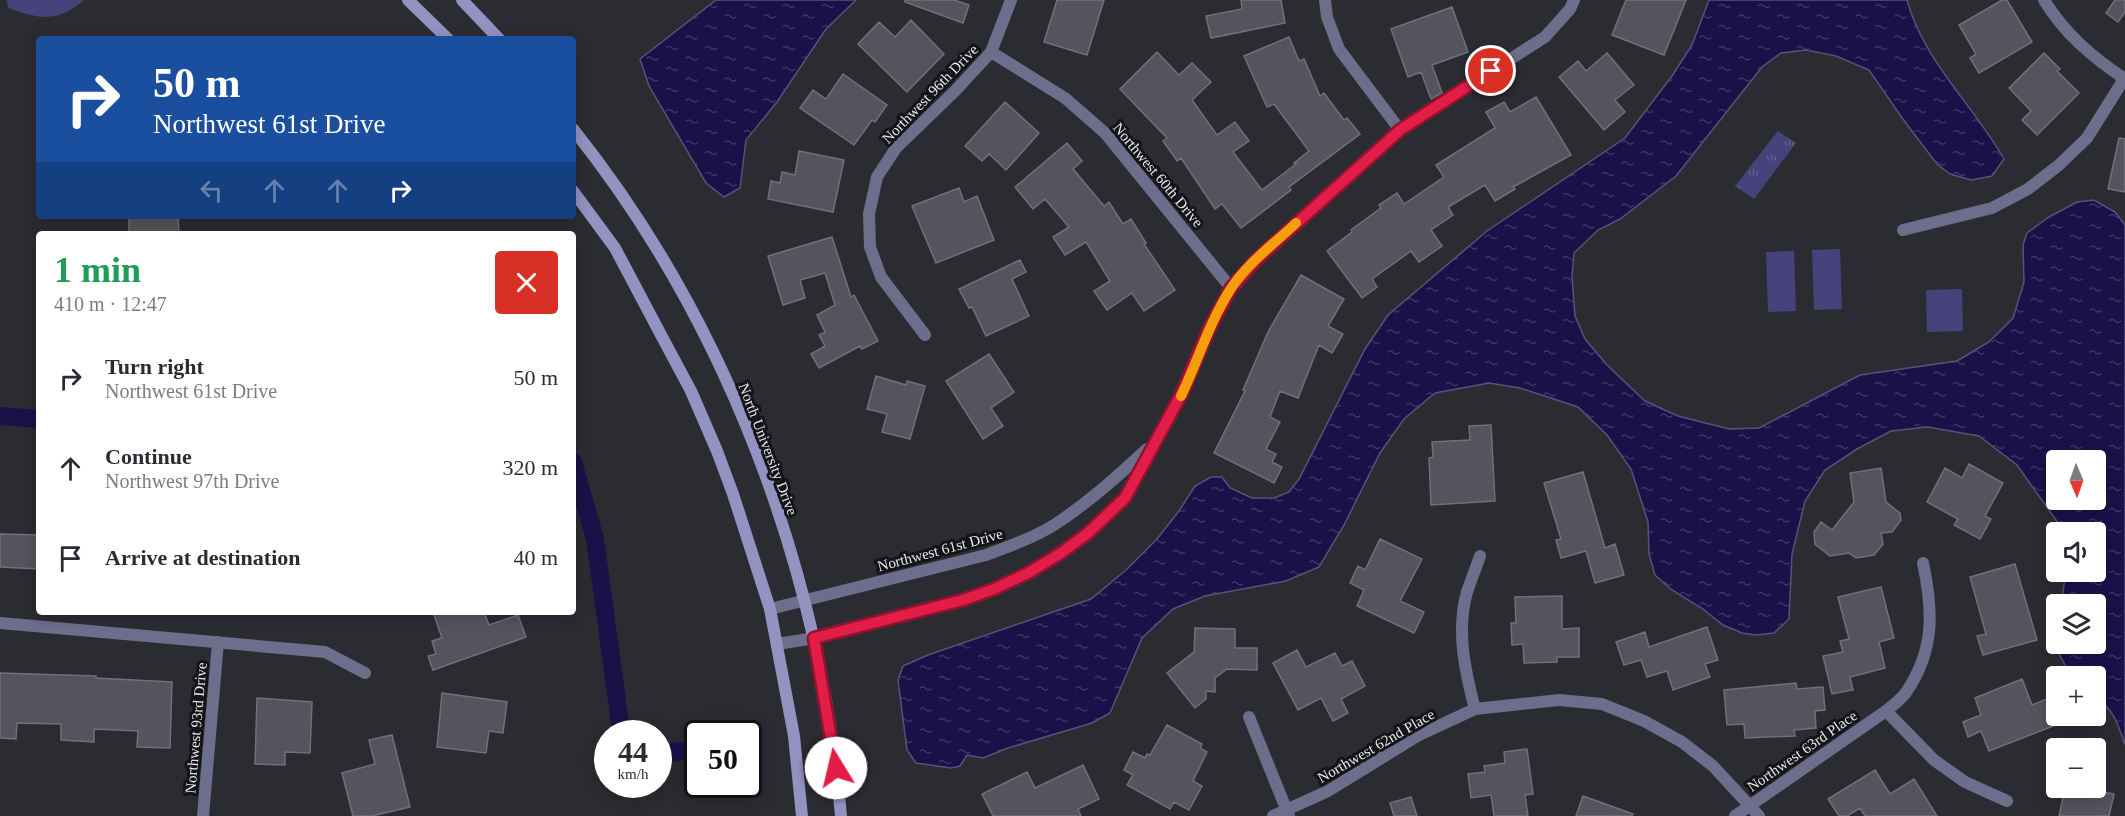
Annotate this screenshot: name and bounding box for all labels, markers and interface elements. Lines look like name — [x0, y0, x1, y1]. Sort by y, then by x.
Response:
street label: Northwest 96th Drive — [879, 41, 981, 147]
pin — [1465, 45, 1516, 96]
icon: arrive — [1474, 54, 1507, 87]
icon: right — [54, 60, 132, 138]
text: 50 m — [153, 60, 241, 106]
text: Northwest 61st Drive — [153, 109, 385, 139]
street label: Northwest 60th Drive — [1110, 120, 1206, 231]
icon: left — [195, 174, 228, 207]
icon: ahead — [258, 174, 291, 207]
icon: ahead — [321, 174, 354, 207]
icon: right — [384, 174, 417, 207]
text: 1 min — [54, 250, 141, 290]
button: close — [495, 251, 558, 314]
text: 410 m · 12:47 — [54, 293, 167, 315]
text: Turn right — [105, 354, 204, 379]
icon: right — [54, 362, 87, 395]
text: 50 m — [513, 365, 558, 390]
text: Northwest 61st Drive — [105, 380, 277, 402]
street label: North University Drive — [735, 381, 801, 518]
text: Continue — [105, 444, 192, 469]
north arrow — [2046, 450, 2106, 510]
map controls — [2046, 450, 2106, 798]
icon: ahead — [54, 452, 87, 485]
text: 320 m — [502, 455, 558, 480]
text: Northwest 97th Drive — [105, 470, 279, 492]
button: sound — [2046, 522, 2106, 582]
street label: Northwest 61st Drive — [876, 525, 1005, 574]
icon: arrive — [54, 542, 87, 575]
text: Arrive at destination — [105, 545, 301, 570]
text: 40 m — [513, 545, 558, 570]
button: layers — [2046, 594, 2106, 654]
street label: Northwest 93rd Drive — [182, 661, 210, 794]
button: + — [2046, 666, 2106, 726]
street label: Northwest 62nd Place — [1315, 706, 1438, 786]
street label: Northwest 63rd Place — [1744, 707, 1860, 795]
speed limit sign: 50 — [684, 720, 762, 798]
text: 44 — [618, 735, 648, 768]
position arrow — [804, 736, 868, 800]
button: − — [2046, 738, 2106, 798]
text: km/h — [618, 766, 648, 782]

